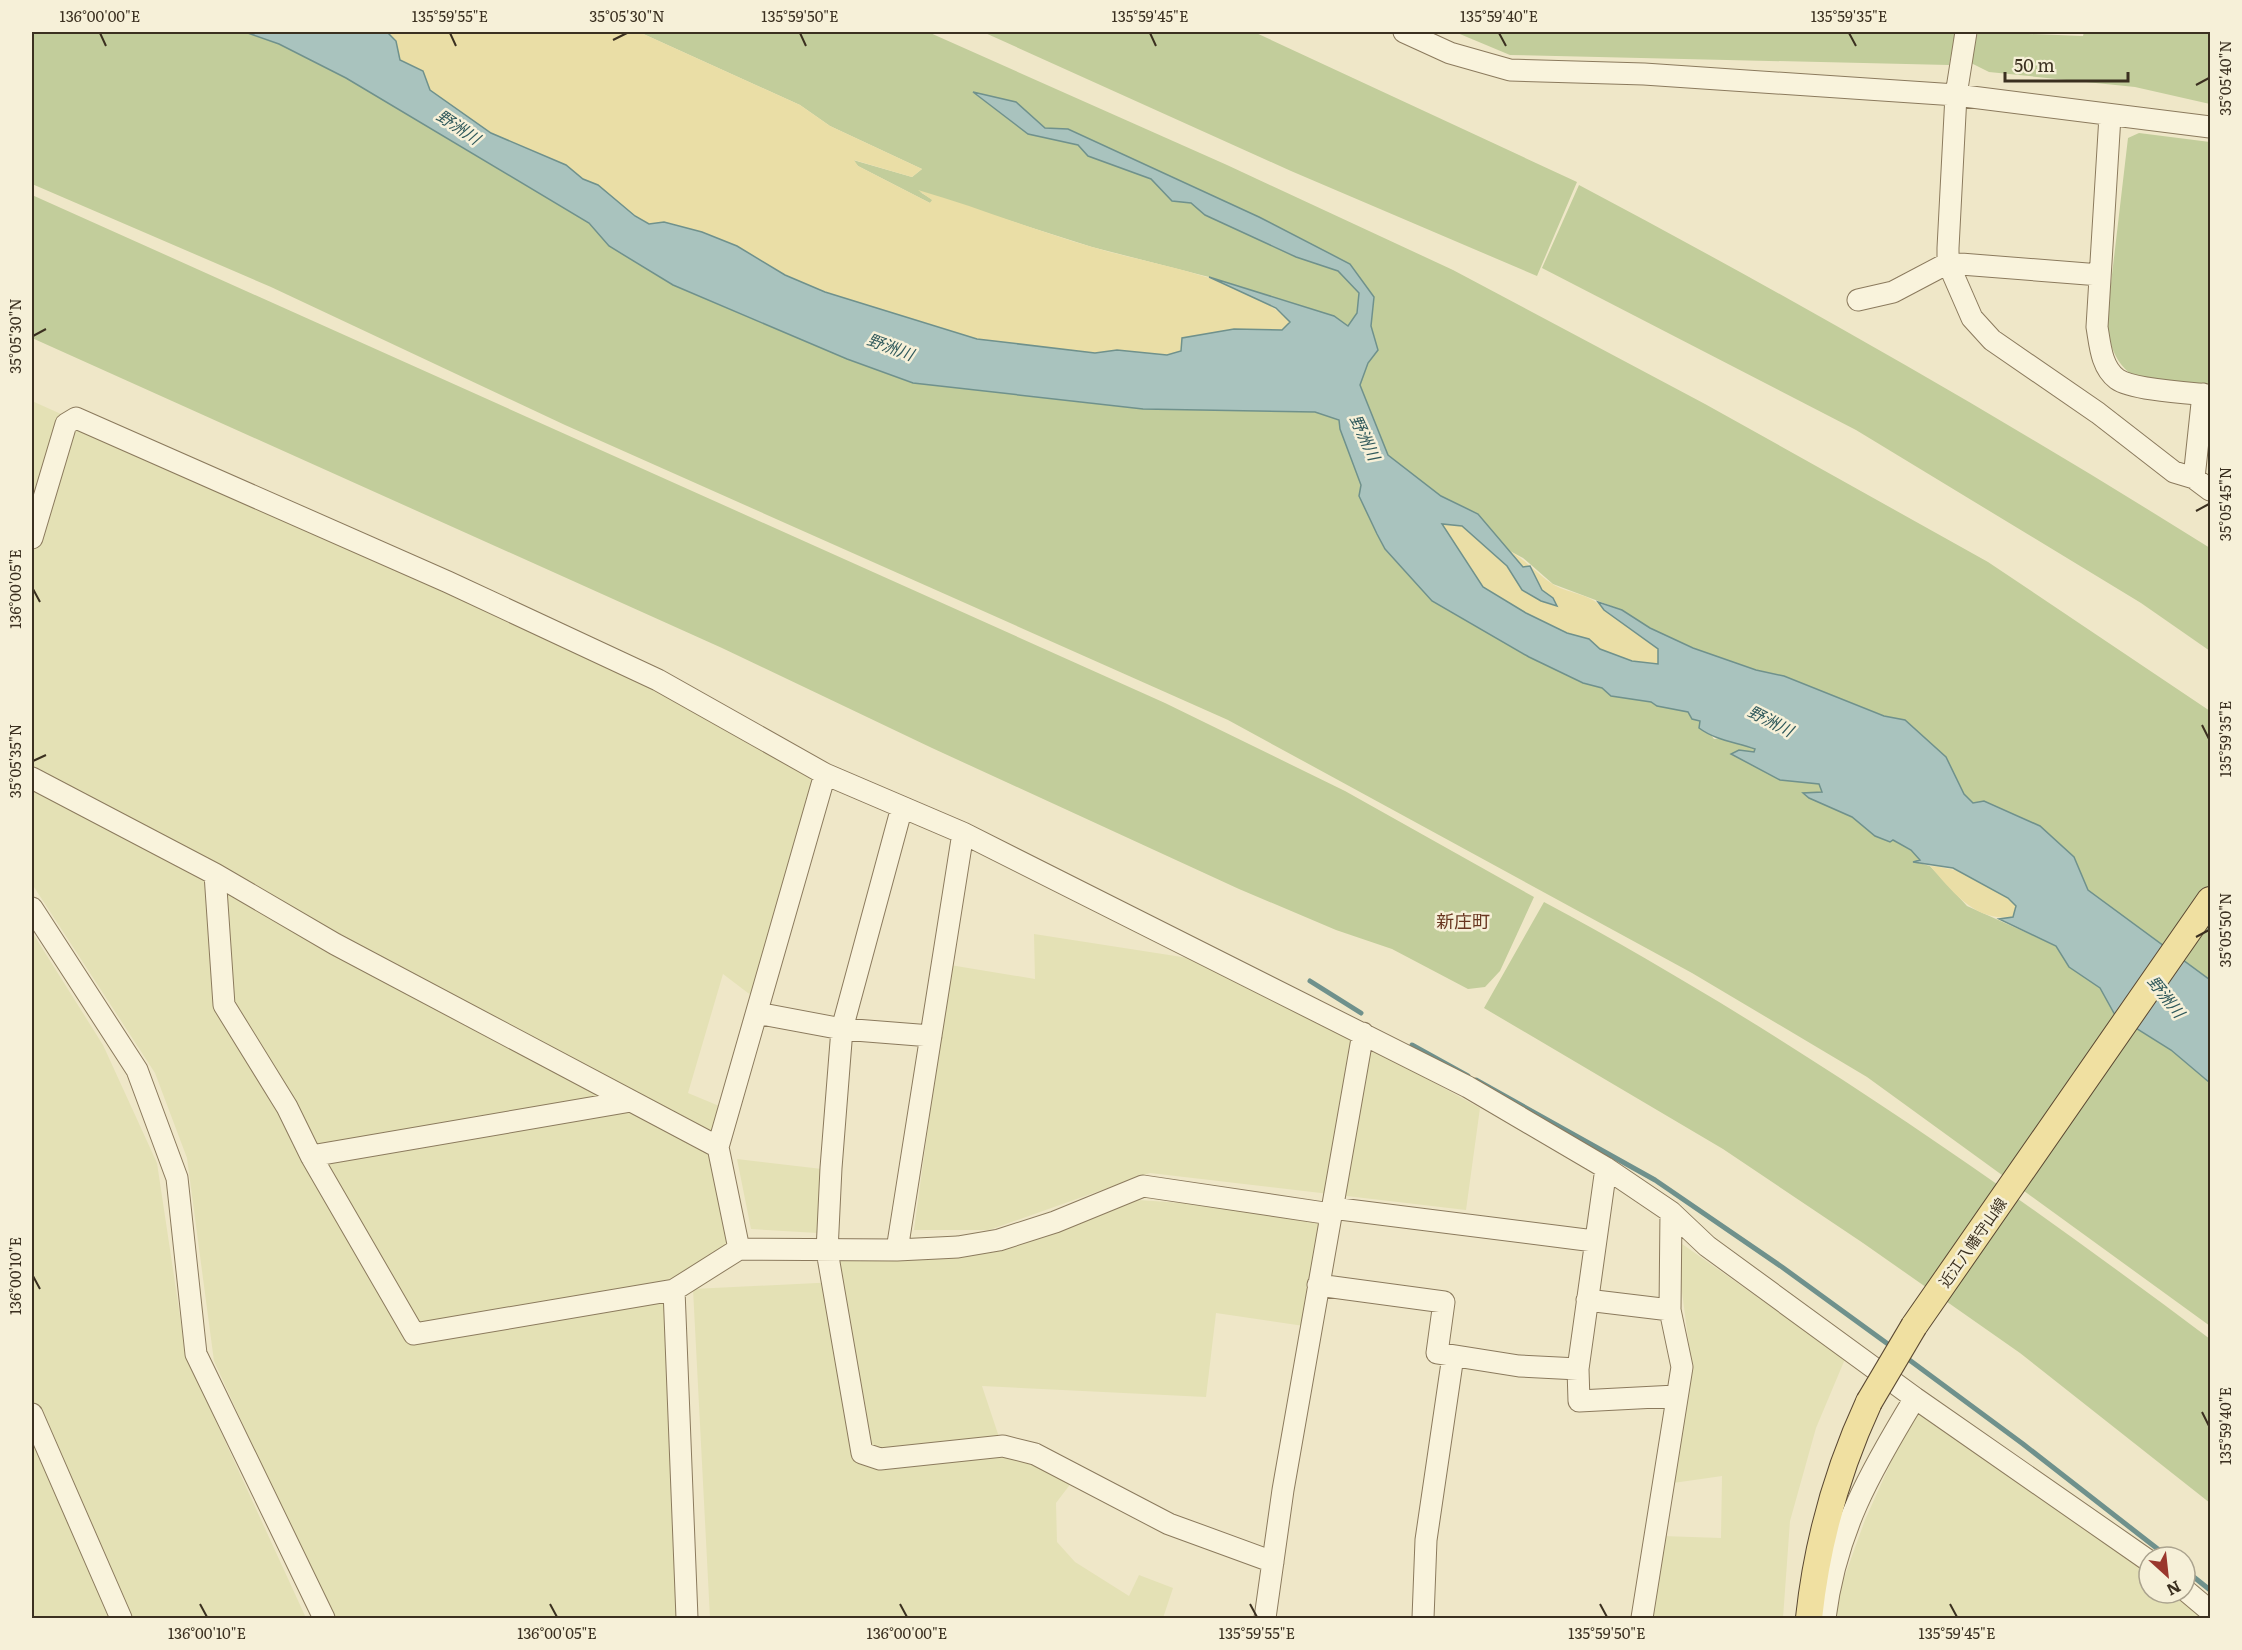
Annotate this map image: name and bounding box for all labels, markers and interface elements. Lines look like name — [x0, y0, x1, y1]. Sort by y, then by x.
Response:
text: 136°00'00"E — [60, 4, 140, 27]
text: 135°59'55"E — [412, 4, 488, 27]
text: 35°05'30"N — [589, 4, 665, 27]
text: 135°59'50"E — [761, 4, 839, 27]
text: 135°59'45"E — [1112, 4, 1188, 27]
text: 135°59'40"E — [1460, 4, 1538, 27]
text: 135°59'35"E — [1811, 4, 1887, 27]
text: 35°05'40"N — [2213, 40, 2236, 116]
scale bar — [2005, 45, 2128, 83]
text: 50 m — [2014, 51, 2055, 78]
water label: 野洲川 — [432, 103, 487, 150]
text: 35°05'30"N — [3, 298, 26, 374]
water label: 野洲川 — [864, 327, 920, 366]
water label: 野洲川 — [1345, 410, 1388, 466]
text: 35°05'45"N — [2213, 467, 2236, 541]
text: 136°00'05"E — [3, 549, 26, 629]
water label: 野洲川 — [1744, 698, 1800, 742]
text: 135°59'35"E — [2213, 701, 2236, 777]
text: 35°05'35"N — [3, 724, 26, 798]
text: 35°05'50"N — [2213, 892, 2236, 968]
district label: 新庄町 — [1436, 907, 1490, 934]
water label: 野洲川 — [2143, 970, 2192, 1024]
street label: 近江八幡守山線 — [1932, 1192, 2012, 1292]
text: 136°00'10"E — [3, 1237, 26, 1315]
text: 135°59'40"E — [2213, 1387, 2236, 1465]
north arrow — [2137, 1545, 2197, 1605]
text: N — [2163, 1576, 2186, 1603]
text: 136°00'10"E — [168, 1621, 246, 1644]
text: 136°00'05"E — [517, 1621, 597, 1644]
text: 136°00'00"E — [867, 1621, 947, 1644]
text: 135°59'55"E — [1219, 1621, 1295, 1644]
text: 135°59'50"E — [1568, 1621, 1646, 1644]
text: 135°59'45"E — [1919, 1621, 1995, 1644]

